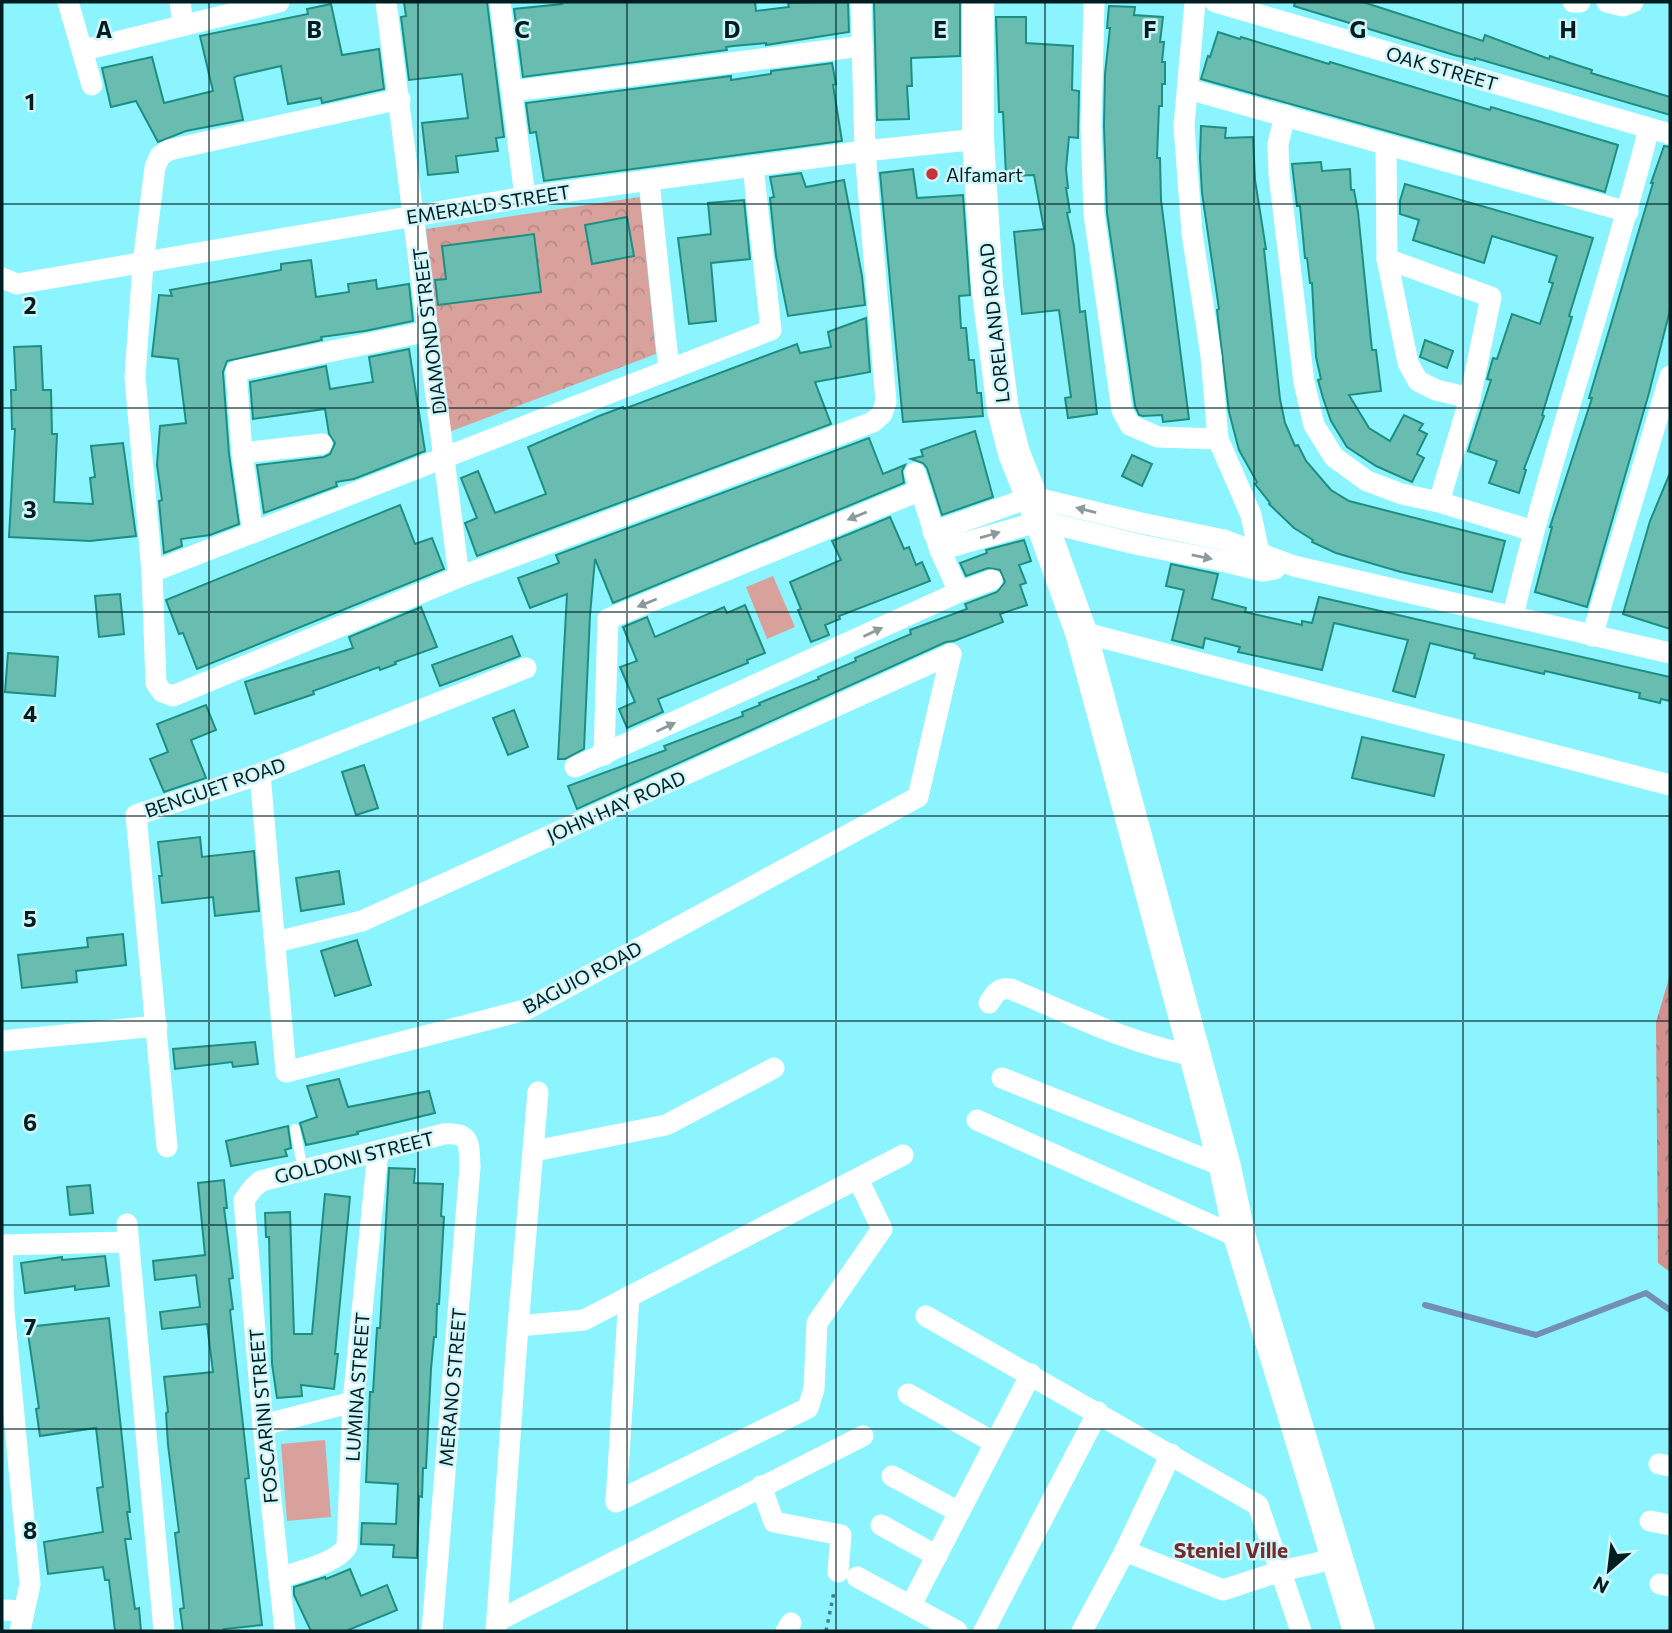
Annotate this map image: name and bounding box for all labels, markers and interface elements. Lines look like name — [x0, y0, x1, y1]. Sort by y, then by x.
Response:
text: A — [96, 15, 113, 43]
text: B — [306, 15, 322, 43]
text: C — [514, 15, 530, 43]
text: D — [724, 15, 741, 43]
text: E — [933, 15, 947, 43]
text: F — [1143, 15, 1157, 43]
text: G — [1350, 15, 1366, 43]
text: H — [1559, 15, 1577, 43]
street label: OAK STREET — [1384, 41, 1500, 95]
text: 1 — [25, 87, 35, 115]
place label: Alfamart — [946, 163, 1023, 186]
marker: Alfamart — [924, 166, 940, 182]
street label: EMERALD STREET — [404, 180, 572, 228]
street label: LORELAND ROAD — [974, 242, 1014, 404]
street label: DIAMOND STREET — [407, 246, 451, 416]
text: 2 — [23, 291, 37, 319]
text: 3 — [23, 495, 37, 523]
one-way arrow — [1075, 504, 1097, 515]
one-way arrow — [847, 511, 868, 522]
one-way arrow — [980, 529, 1001, 539]
one-way arrow — [1191, 552, 1213, 563]
one-way arrow — [636, 597, 657, 608]
one-way arrow — [863, 626, 883, 638]
text: 4 — [23, 699, 37, 727]
one-way arrow — [656, 721, 676, 733]
street label: BENGUET ROAD — [142, 752, 288, 822]
street label: JOHN HAY ROAD — [543, 765, 689, 847]
text: 5 — [23, 904, 37, 932]
street label: BAGUIO ROAD — [519, 936, 645, 1018]
text: 6 — [23, 1108, 37, 1136]
street label: GOLDONI STREET — [272, 1126, 436, 1188]
street label: MERANO STREET — [434, 1307, 470, 1467]
text: 7 — [24, 1312, 36, 1340]
street label: LUMINA STREET — [340, 1312, 374, 1462]
street label: FOSCARINI STREET — [244, 1328, 282, 1504]
text: 8 — [23, 1516, 37, 1544]
north arrow — [1574, 1535, 1644, 1605]
district label: Steniel Ville — [1174, 1537, 1288, 1562]
text: N — [1589, 1572, 1612, 1599]

